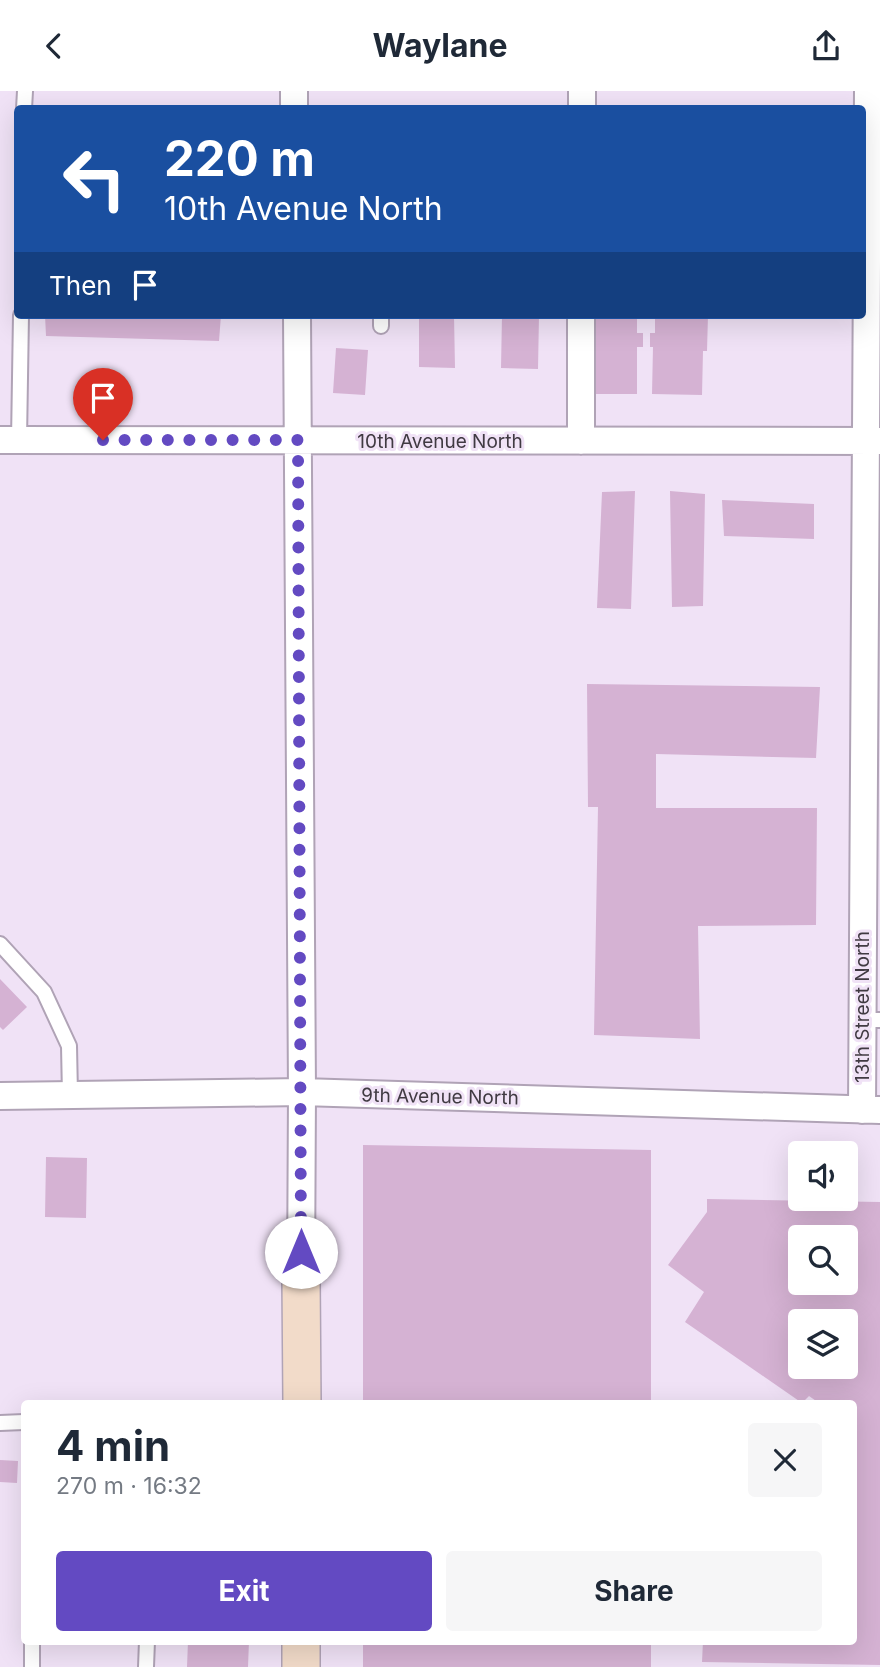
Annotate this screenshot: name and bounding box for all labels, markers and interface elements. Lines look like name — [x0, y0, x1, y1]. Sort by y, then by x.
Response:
text: Waylane — [373, 26, 507, 65]
icon: back — [35, 27, 73, 65]
icon: share — [807, 27, 845, 65]
text: 220 m — [164, 129, 315, 188]
icon: left — [49, 133, 140, 224]
text: 10th Avenue North — [164, 189, 443, 228]
icon: arrive — [126, 266, 164, 304]
text: Then — [49, 270, 112, 301]
pin — [73, 368, 133, 440]
icon: arrive — [84, 379, 122, 417]
street label: 10th Avenue North — [357, 430, 523, 453]
street label: 13th Street North — [851, 931, 874, 1083]
street label: 9th Avenue North — [361, 1084, 519, 1109]
map controls — [788, 1141, 858, 1379]
button: sound — [788, 1141, 858, 1211]
position arrow — [264, 1215, 338, 1289]
button: search — [788, 1225, 858, 1295]
button: layers — [788, 1309, 858, 1379]
text: 4 min — [56, 1420, 170, 1471]
button: close — [748, 1423, 822, 1497]
text: 270 m · 16:32 — [56, 1472, 202, 1500]
button: Exit — [56, 1551, 432, 1631]
button: Share — [446, 1551, 822, 1631]

